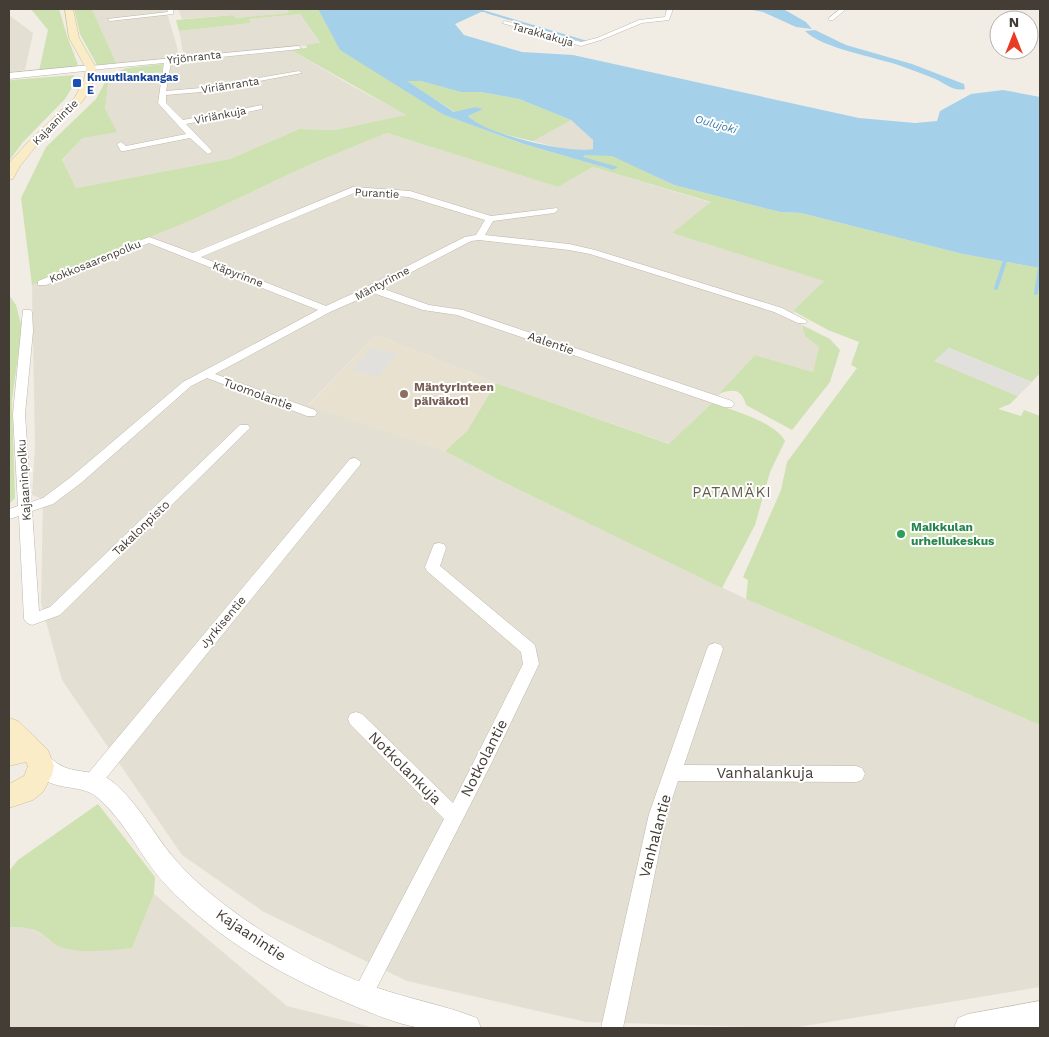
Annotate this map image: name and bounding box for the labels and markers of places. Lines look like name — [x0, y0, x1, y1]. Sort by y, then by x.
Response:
place label: Knuutilankangas E — [87, 71, 178, 97]
marker: Knuutilankangas E — [71, 77, 83, 89]
place label: Mäntyrinteen päiväkoti — [414, 380, 494, 408]
marker: Mäntyrinteen päiväkoti — [398, 388, 410, 400]
place label: Maikkulan urheilukeskus — [911, 520, 995, 548]
marker: Maikkulan urheilukeskus — [895, 528, 907, 540]

